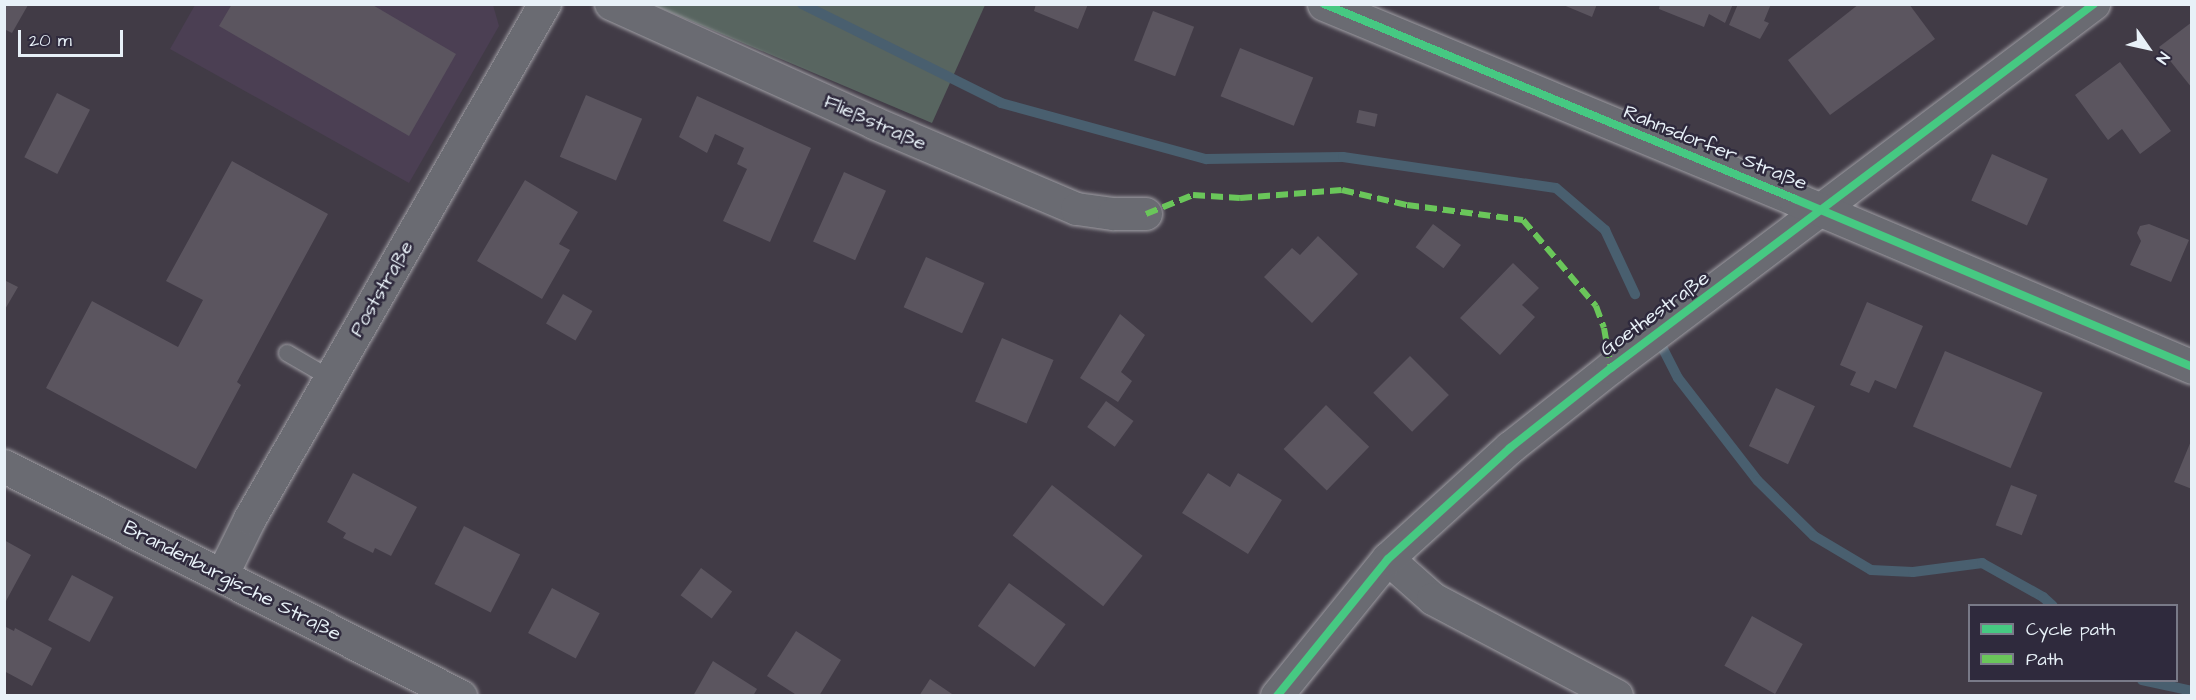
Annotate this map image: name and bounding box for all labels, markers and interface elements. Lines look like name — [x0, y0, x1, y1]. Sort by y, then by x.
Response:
scale bar — [21, 18, 126, 56]
north arrow — [2118, 18, 2178, 78]
text: 20 m — [29, 28, 72, 53]
text: N — [2151, 48, 2175, 68]
street label: Fließstraße — [820, 90, 930, 156]
street label: Rahnsdorfer Straße — [1620, 100, 1810, 196]
street label: Poststraße — [345, 237, 419, 341]
street label: Goethestraße — [1596, 266, 1714, 362]
street label: Brandenburgische Straße — [119, 516, 345, 646]
legend — [1968, 604, 2178, 682]
text: Cycle path — [2026, 617, 2115, 642]
text: Path — [2026, 647, 2063, 672]

